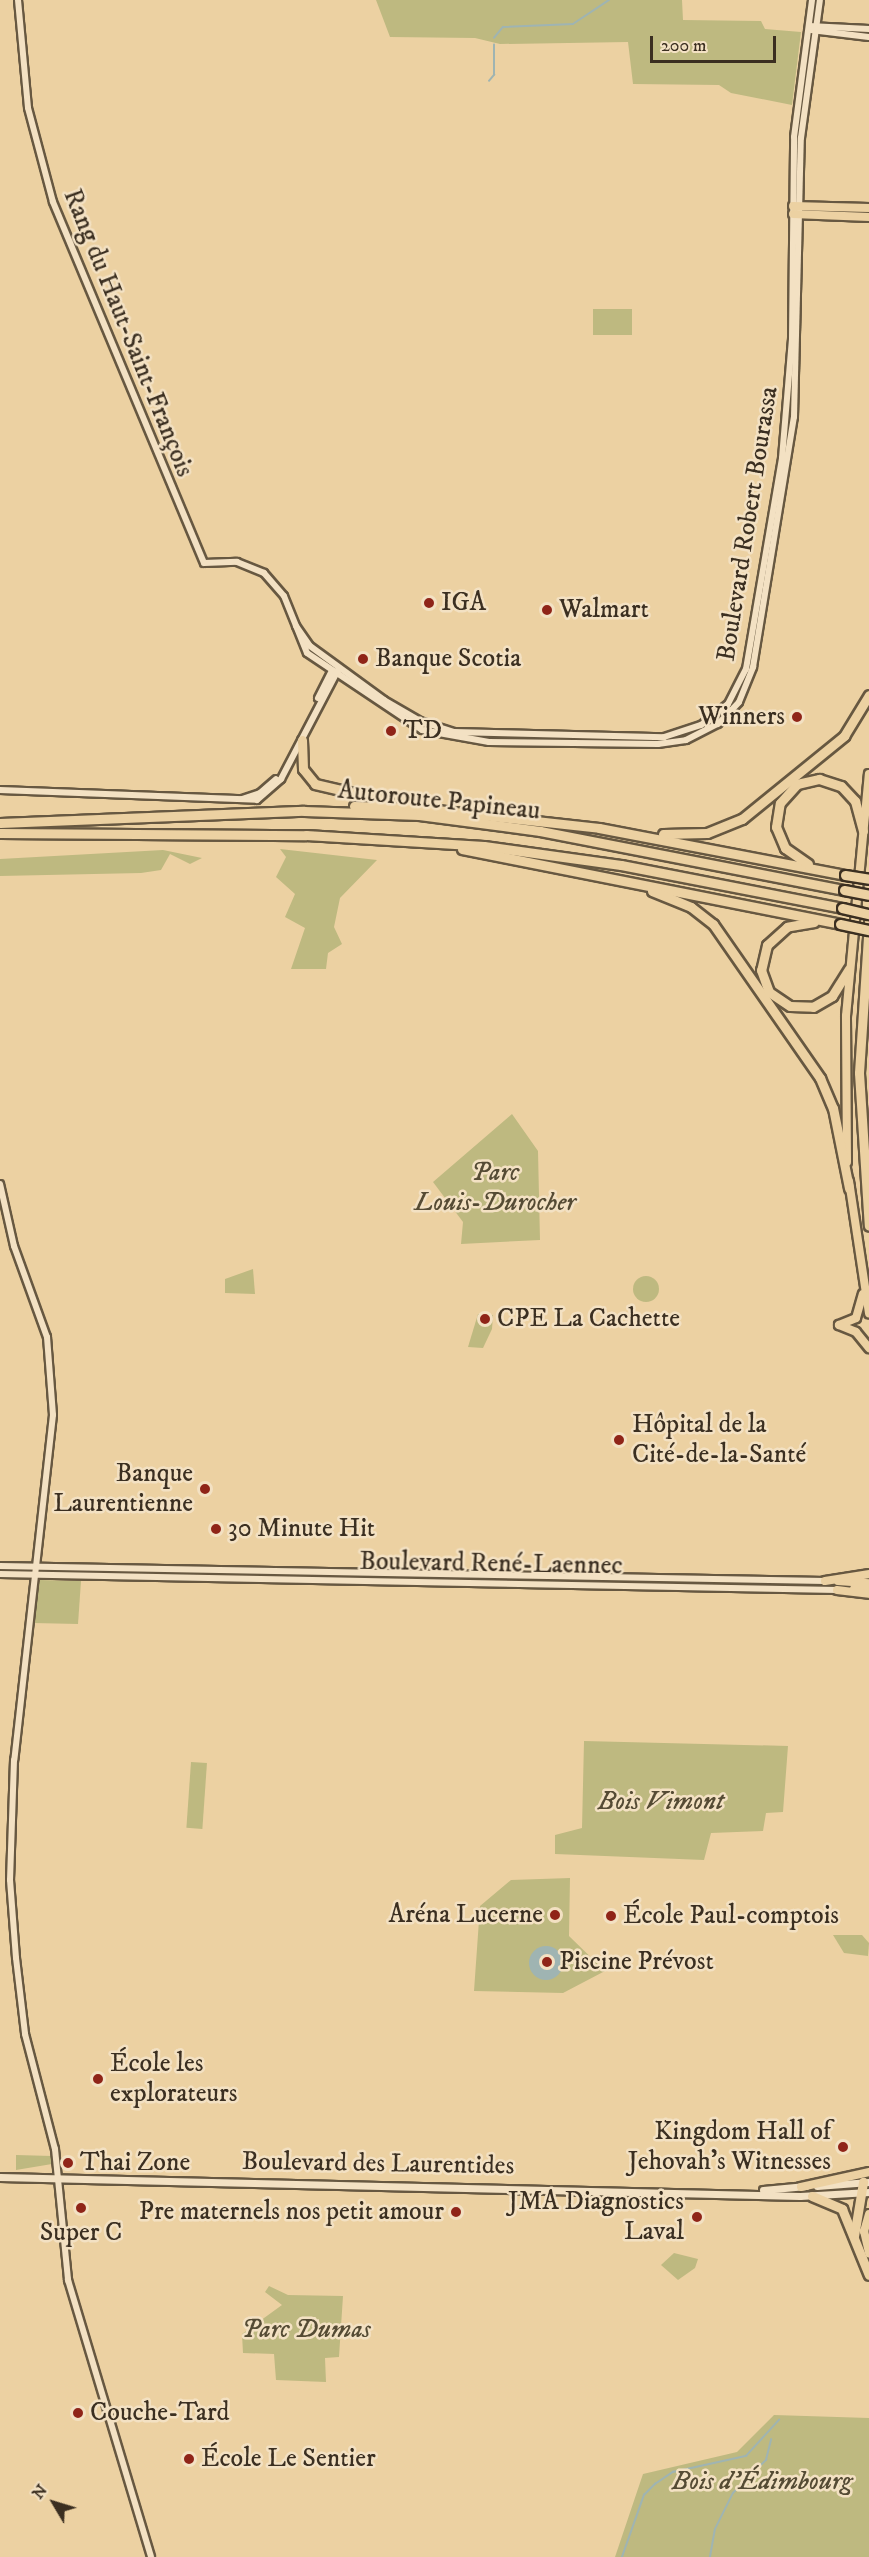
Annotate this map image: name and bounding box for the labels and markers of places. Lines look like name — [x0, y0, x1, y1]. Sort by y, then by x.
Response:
place label: IGA — [441, 587, 486, 619]
place label: Walmart — [559, 594, 649, 626]
marker: IGA — [422, 596, 436, 610]
marker: Walmart — [540, 603, 554, 617]
place label: Banque Scotia — [375, 643, 521, 675]
marker: Banque Scotia — [356, 652, 370, 666]
place label: Winners — [698, 701, 785, 733]
marker: Winners — [790, 710, 804, 724]
place label: TD — [403, 715, 442, 747]
marker: TD — [384, 724, 398, 738]
place label: CPE La Cachette — [497, 1303, 680, 1335]
marker: CPE La Cachette — [478, 1312, 492, 1326]
place label: Hôpital de la Cité-de-la-Santé — [632, 1409, 806, 1470]
marker: Hôpital de la Cité-de-la-Santé — [610, 1431, 628, 1449]
place label: Banque Laurentienne — [53, 1458, 193, 1520]
marker: Banque Laurentienne — [198, 1482, 212, 1496]
place label: 30 Minute Hit — [228, 1513, 375, 1545]
marker: 30 Minute Hit — [209, 1522, 223, 1536]
place label: Aréna Lucerne — [389, 1899, 543, 1931]
place label: École Paul-comptois — [623, 1900, 839, 1932]
marker: Aréna Lucerne — [548, 1908, 562, 1922]
marker: École Paul-comptois — [604, 1909, 618, 1923]
place label: Piscine Prévost — [559, 1946, 714, 1978]
marker: Piscine Prévost — [540, 1955, 554, 1969]
place label: École les explorateurs — [110, 2048, 237, 2110]
marker: École les explorateurs — [91, 2072, 105, 2086]
place label: Kingdom Hall of Jehovah's Witnesses — [628, 2116, 831, 2178]
marker: Kingdom Hall of Jehovah's Witnesses — [836, 2140, 850, 2154]
place label: Thai Zone — [80, 2147, 190, 2179]
marker: Thai Zone — [61, 2156, 75, 2170]
place label: JMA Diagnostics Laval — [508, 2186, 684, 2248]
place label: Pre maternels nos petit amour — [139, 2196, 444, 2228]
marker: Super C — [74, 2201, 88, 2215]
marker: Pre maternels nos petit amour — [449, 2205, 463, 2219]
marker: JMA Diagnostics Laval — [688, 2208, 706, 2226]
place label: Super C — [40, 2217, 122, 2249]
place label: Couche-Tard — [90, 2397, 230, 2429]
marker: Couche-Tard — [71, 2406, 85, 2420]
place label: École Le Sentier — [201, 2443, 376, 2475]
marker: École Le Sentier — [182, 2452, 196, 2466]

